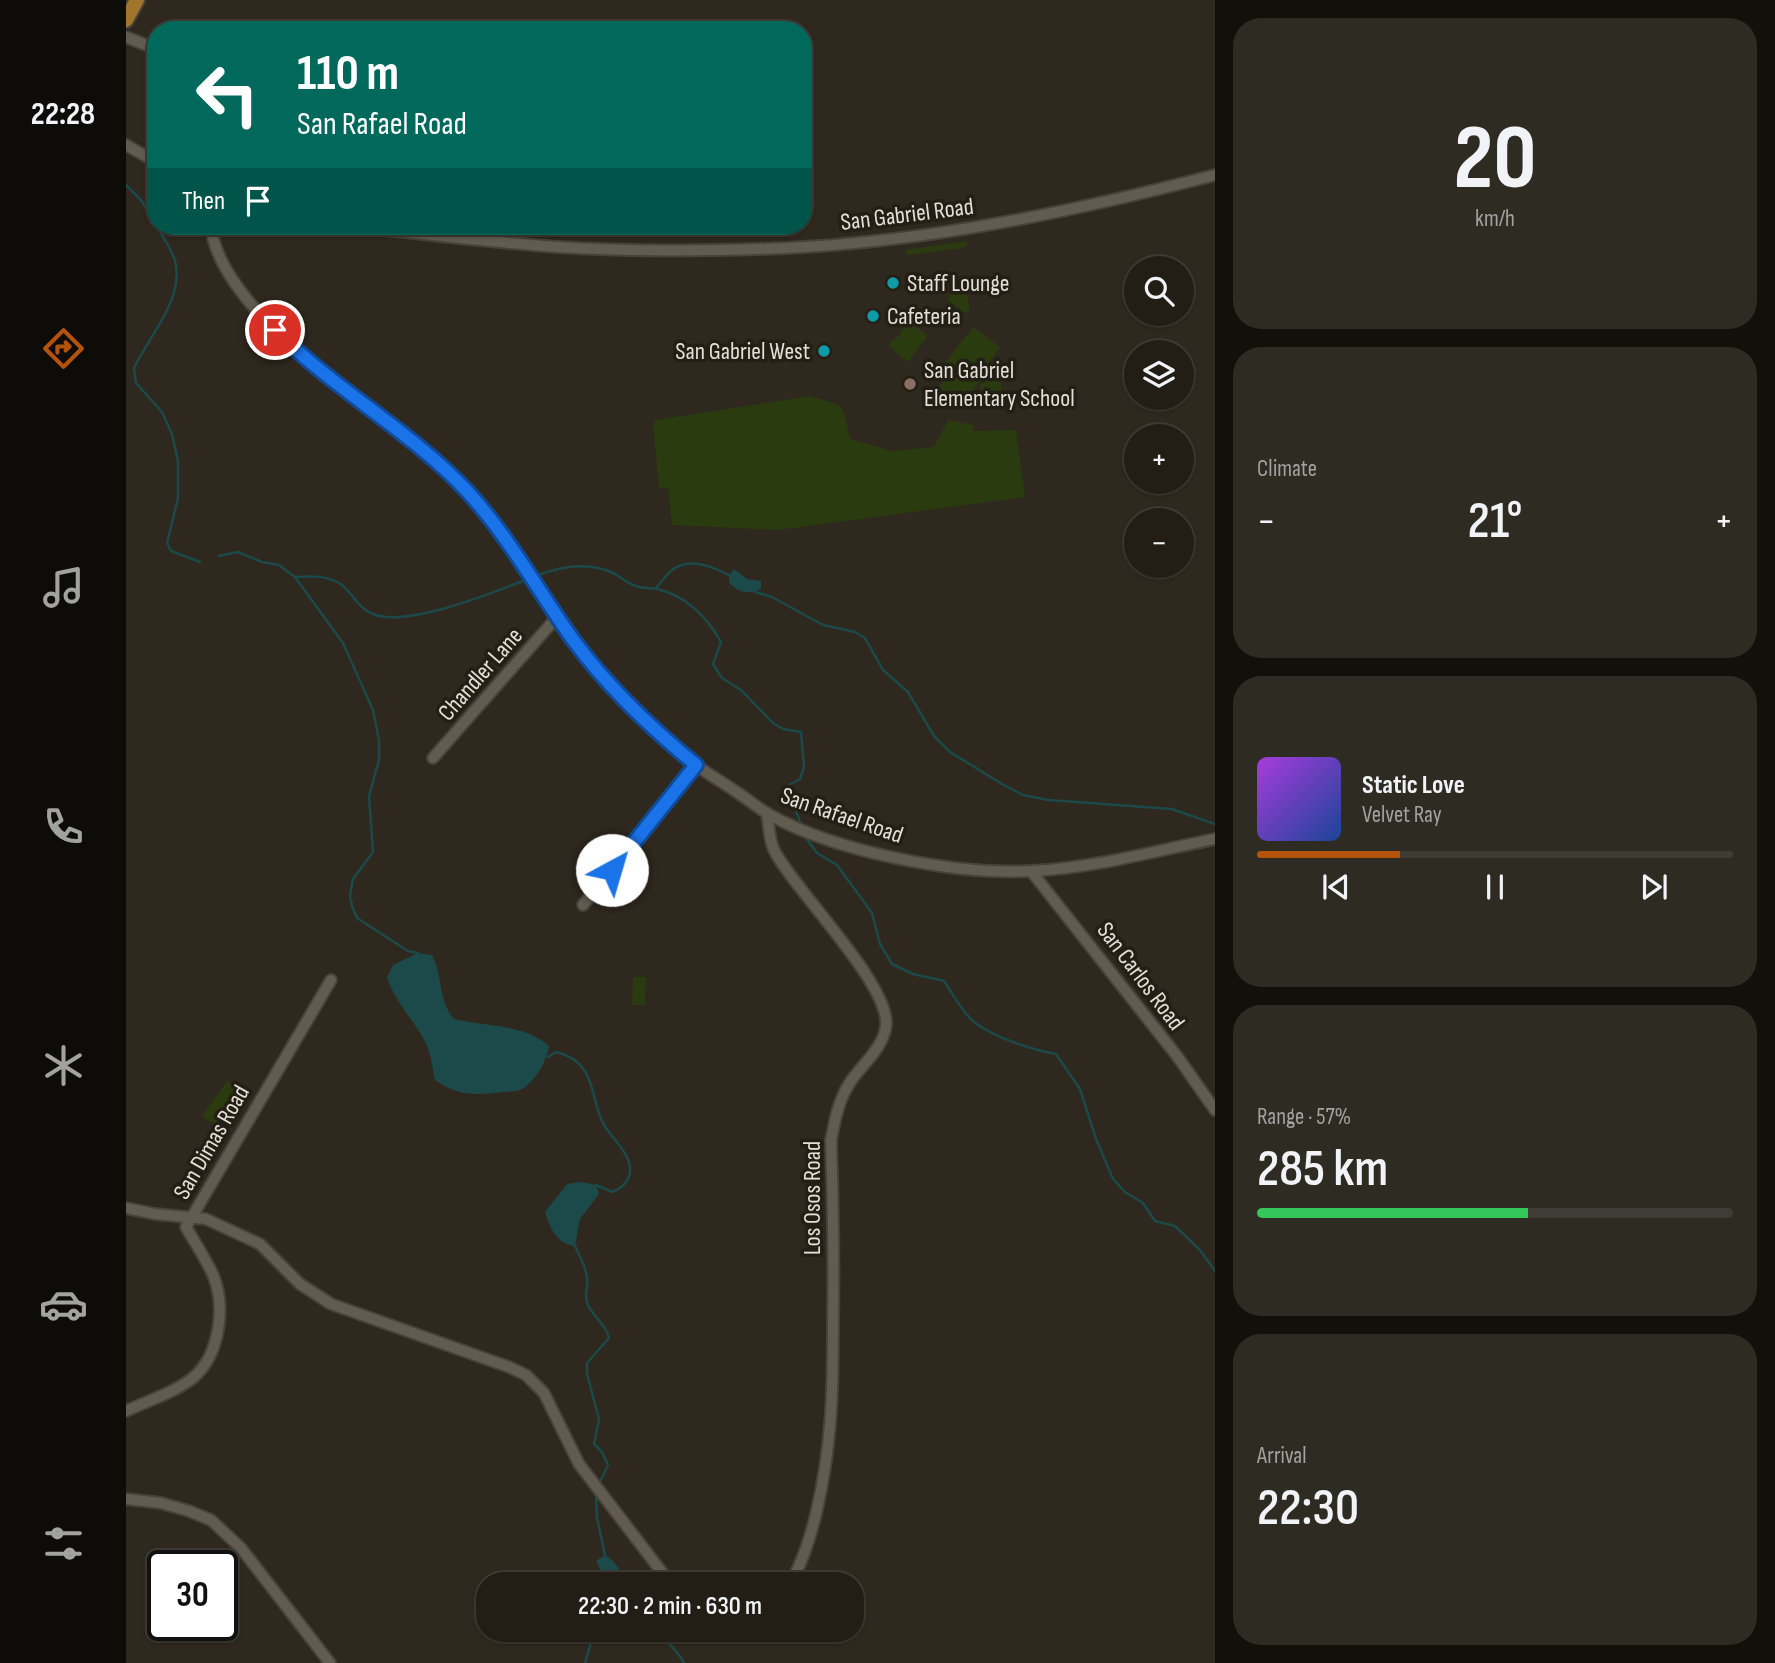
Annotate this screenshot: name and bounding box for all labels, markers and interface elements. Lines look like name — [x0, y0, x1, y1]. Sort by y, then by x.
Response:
text: 110 m — [297, 45, 399, 104]
icon: left — [182, 49, 273, 140]
text: 22:28 — [31, 95, 95, 134]
text: San Rafael Road — [297, 105, 467, 144]
text: 20 — [1453, 105, 1537, 214]
icon: arrive — [239, 182, 277, 220]
text: Then — [182, 186, 225, 217]
street label: San Gabriel Road — [839, 192, 975, 237]
text: km/h — [1475, 205, 1515, 233]
map controls — [1124, 256, 1194, 578]
button: search — [1124, 256, 1194, 326]
place label: Staff Lounge — [907, 269, 1009, 298]
marker: Staff Lounge — [885, 275, 901, 291]
pin — [245, 300, 305, 360]
place label: Cafeteria — [887, 302, 961, 331]
marker: Cafeteria — [865, 308, 881, 324]
icon: arrive — [256, 311, 294, 349]
icon: directions — [39, 324, 88, 373]
place label: San Gabriel West — [675, 337, 810, 366]
button: layers — [1124, 340, 1194, 410]
marker: San Gabriel West — [816, 343, 832, 359]
place label: San Gabriel Elementary School — [924, 356, 1075, 413]
marker: San Gabriel Elementary School — [902, 376, 918, 392]
button: + — [1124, 424, 1194, 494]
text: Climate — [1257, 455, 1317, 483]
text: 21° — [1468, 490, 1522, 553]
text: − — [1257, 499, 1276, 544]
text: + — [1714, 499, 1733, 544]
button: − — [1124, 508, 1194, 578]
icon: music — [39, 563, 88, 612]
street label: Chandler Lane — [432, 622, 529, 727]
text: Static Love — [1362, 770, 1465, 801]
street label: San Rafael Road — [777, 781, 907, 850]
text: Velvet Ray — [1362, 801, 1442, 829]
icon: phone — [39, 802, 88, 851]
position arrow — [575, 833, 649, 907]
icon: previous — [1317, 868, 1355, 906]
icon: pause — [1476, 868, 1514, 906]
icon: next — [1635, 868, 1673, 906]
street label: San Carlos Road — [1091, 917, 1191, 1036]
icon: climate — [39, 1041, 88, 1090]
street label: San Dimas Road — [167, 1080, 256, 1204]
text: Range · 57% — [1257, 1103, 1351, 1131]
text: 285 km — [1257, 1138, 1388, 1201]
street label: Los Osos Road — [798, 1141, 827, 1255]
icon: car — [39, 1280, 88, 1329]
text: Arrival — [1257, 1442, 1306, 1470]
text: 22:30 — [1257, 1477, 1359, 1540]
icon: filters — [39, 1519, 88, 1568]
speed limit sign: 30 — [147, 1550, 238, 1641]
text: 22:30 · 2 min · 630 m — [578, 1591, 762, 1622]

